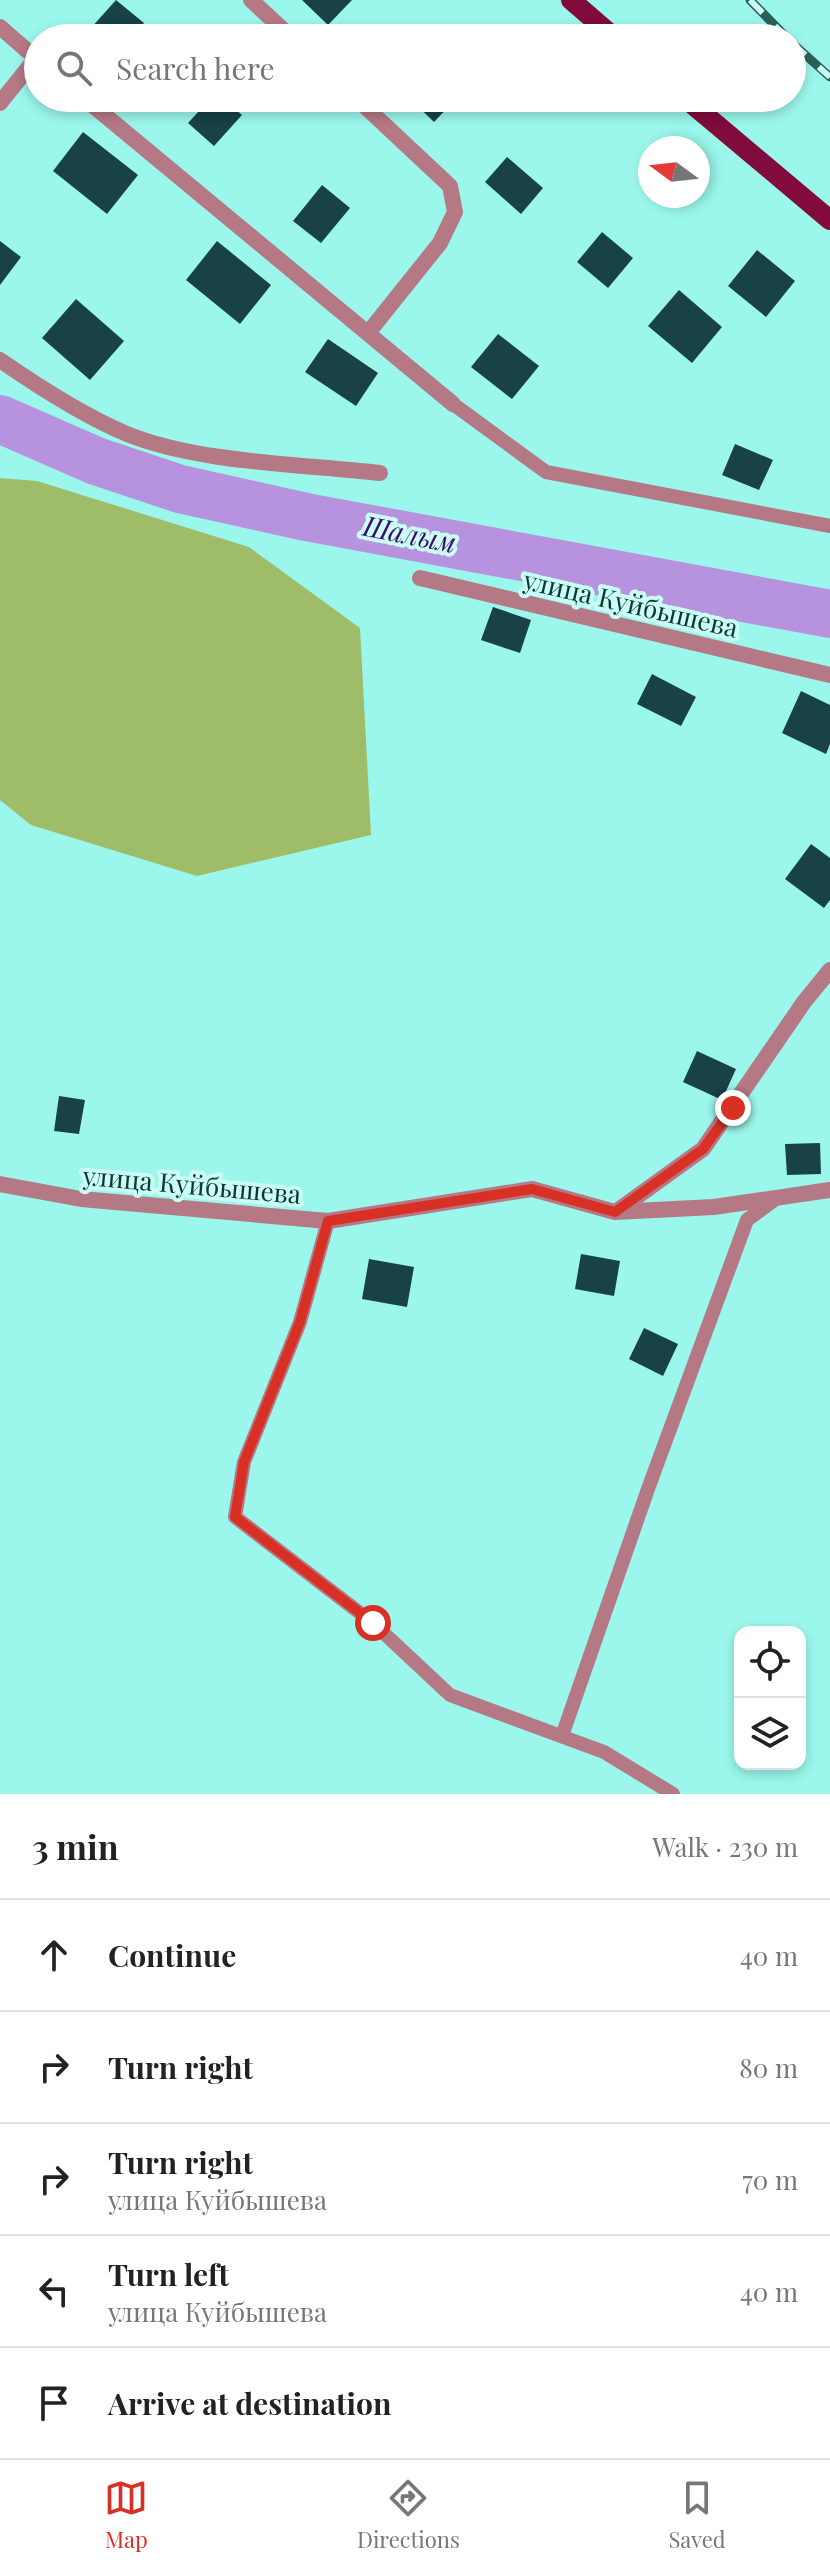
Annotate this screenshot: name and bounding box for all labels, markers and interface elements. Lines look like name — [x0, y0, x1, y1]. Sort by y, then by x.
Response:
search box — [24, 24, 806, 112]
icon: search — [52, 46, 96, 90]
text: Search here — [116, 48, 275, 88]
north arrow — [638, 136, 710, 208]
water label: Шалым — [360, 506, 459, 560]
street label: улица Куйбышева — [519, 561, 742, 645]
route end — [715, 1090, 751, 1126]
street label: улица Куйбышева — [80, 1157, 303, 1211]
route start — [355, 1605, 391, 1641]
map controls — [734, 1626, 806, 1770]
button: locate — [734, 1626, 806, 1698]
button: layers — [734, 1698, 806, 1770]
text: 3 min — [32, 1823, 119, 1869]
text: Walk · 230 m — [652, 1829, 798, 1864]
icon: ahead — [32, 1933, 76, 1977]
text: Continue — [108, 1935, 236, 1975]
text: 40 m — [740, 1938, 798, 1973]
icon: right — [32, 2045, 76, 2089]
text: Turn right — [108, 2047, 253, 2087]
text: 80 m — [739, 2050, 798, 2085]
text: Turn right — [108, 2142, 253, 2182]
icon: right — [32, 2157, 76, 2201]
text: 70 m — [742, 2162, 798, 2197]
text: улица Куйбышева — [108, 2182, 327, 2217]
text: Turn left — [108, 2254, 229, 2294]
icon: left — [32, 2269, 76, 2313]
text: 40 m — [740, 2274, 798, 2309]
text: улица Куйбышева — [108, 2294, 327, 2329]
icon: arrive — [32, 2381, 76, 2425]
text: Arrive at destination — [108, 2383, 391, 2423]
tab: Map — [104, 2476, 148, 2554]
tab: Directions — [357, 2476, 460, 2554]
tab: Saved — [668, 2476, 726, 2554]

